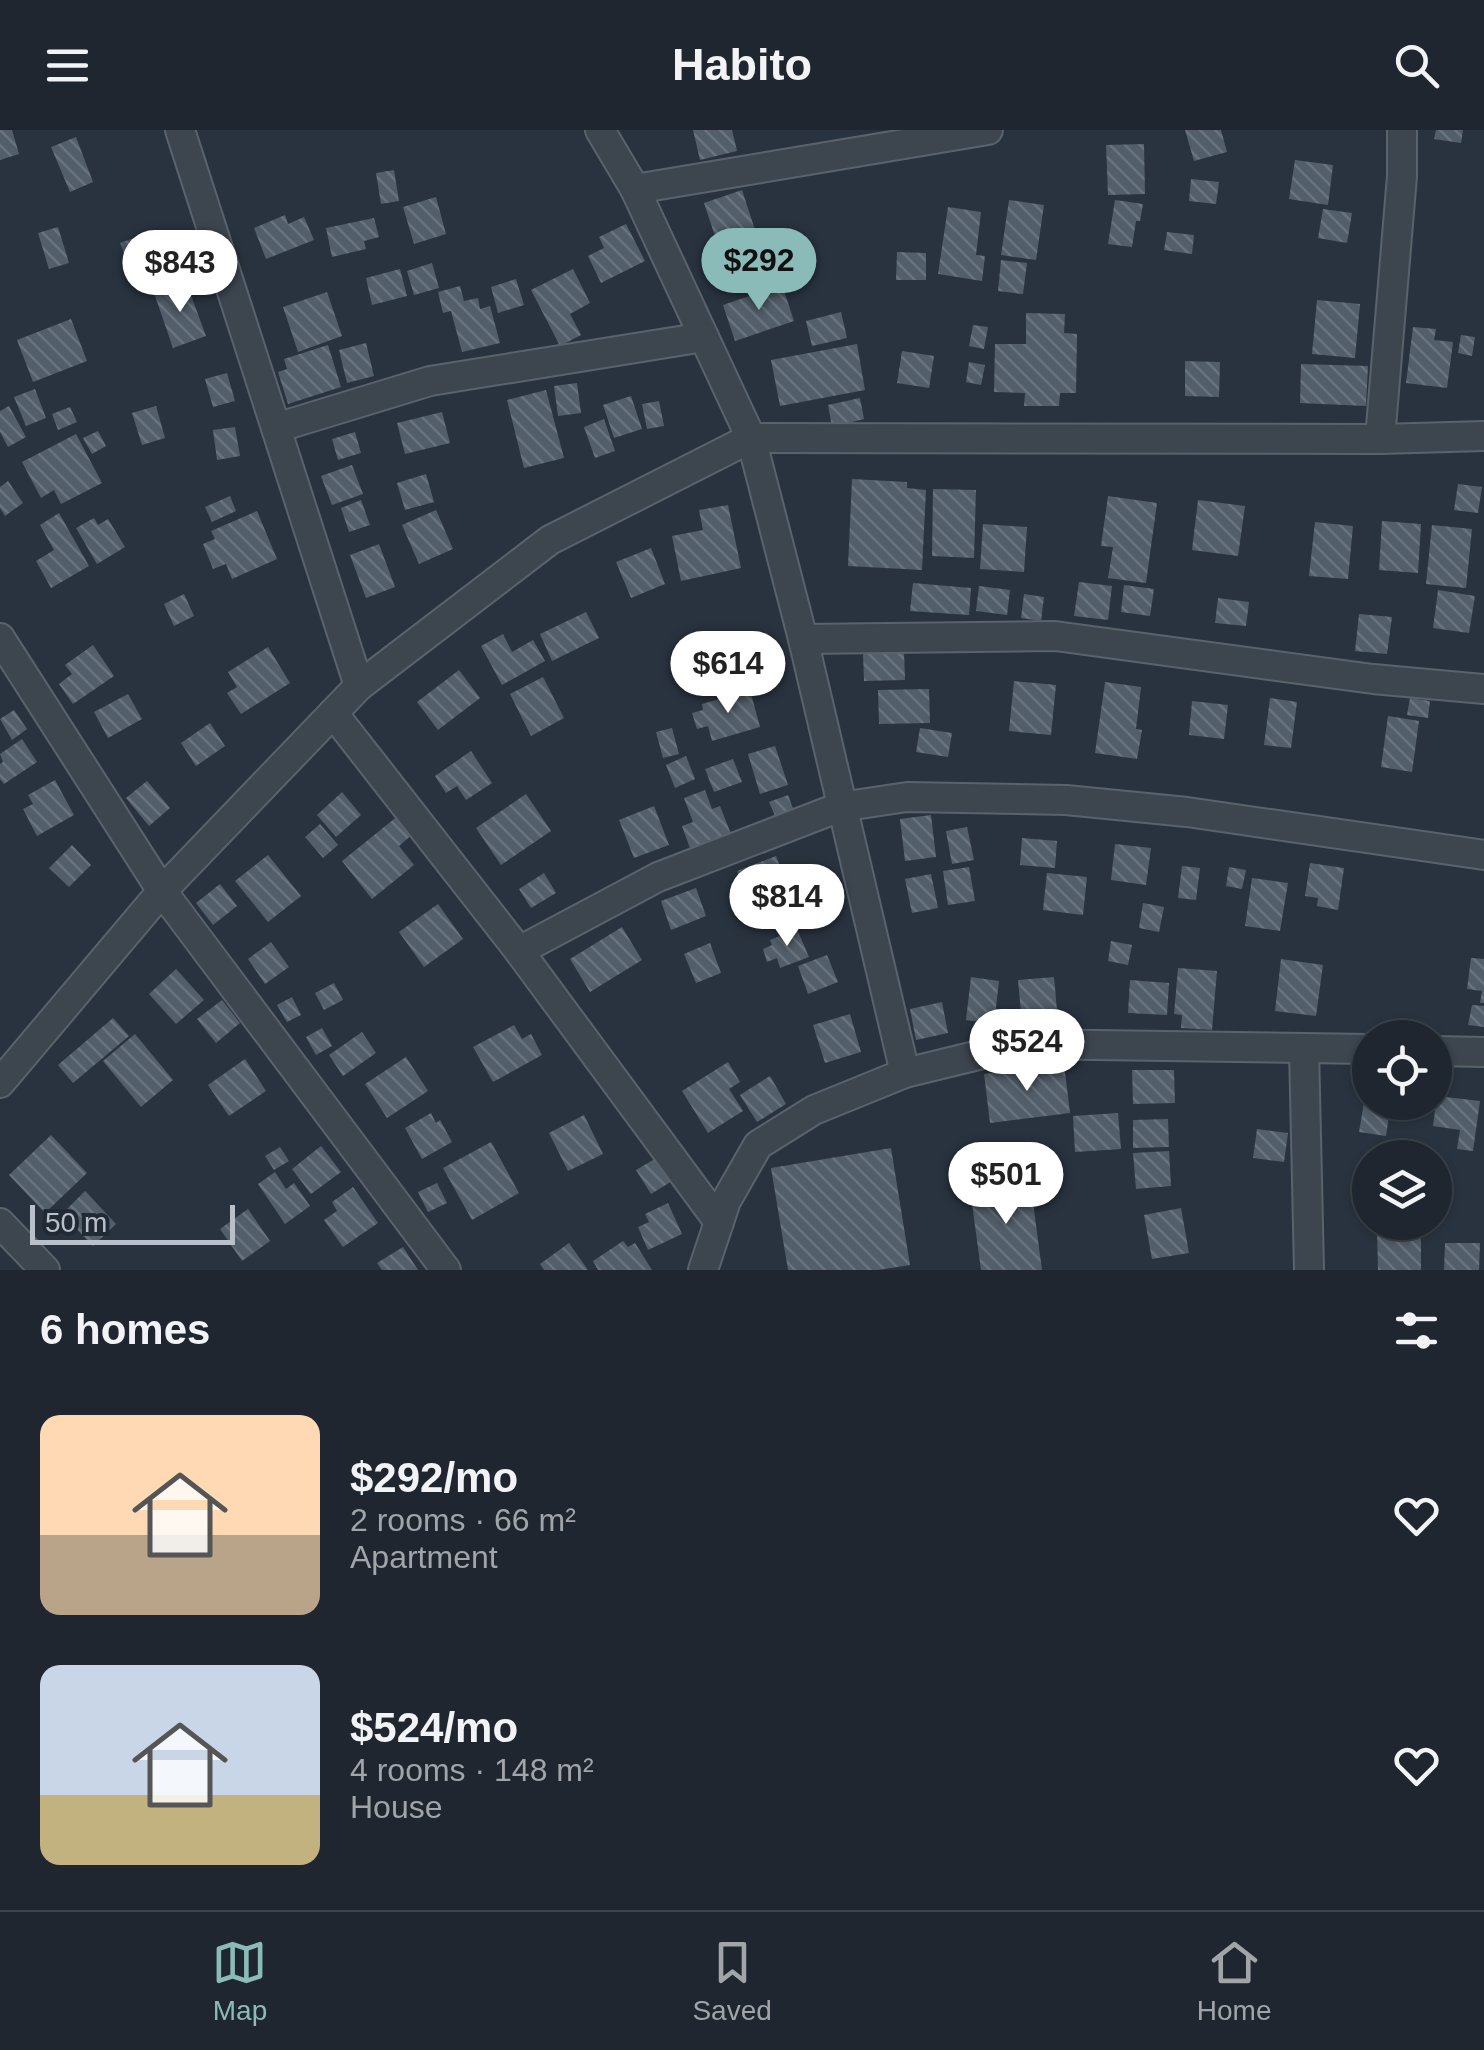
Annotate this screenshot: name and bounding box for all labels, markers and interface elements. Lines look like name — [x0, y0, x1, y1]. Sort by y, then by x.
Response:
icon: menu — [40, 38, 95, 93]
icon: search — [1389, 38, 1444, 93]
text: Habito — [672, 39, 812, 90]
pin: $292 — [700, 228, 818, 313]
pin: $843 — [121, 230, 239, 315]
text: $292 — [723, 242, 795, 278]
text: $843 — [144, 244, 216, 280]
pin: $614 — [669, 631, 787, 716]
text: $614 — [692, 645, 764, 681]
pin: $814 — [728, 864, 846, 949]
text: $814 — [751, 878, 823, 914]
pin: $524 — [968, 1009, 1086, 1094]
map controls — [1352, 1020, 1452, 1240]
button: locate — [1352, 1020, 1452, 1120]
text: $524 — [991, 1023, 1063, 1059]
button: layers — [1352, 1140, 1452, 1240]
pin: $501 — [947, 1142, 1065, 1227]
text: $501 — [970, 1156, 1042, 1192]
scale bar — [30, 1200, 235, 1244]
text: 50 m — [45, 1207, 107, 1238]
icon: filters — [1389, 1303, 1444, 1358]
text: 6 homes — [40, 1306, 210, 1353]
text: $292/mo — [350, 1454, 518, 1501]
icon: home — [120, 1455, 240, 1575]
icon: heart — [1389, 1488, 1444, 1543]
text: 2 rooms · 66 m² — [350, 1502, 576, 1538]
text: Apartment — [350, 1539, 498, 1575]
text: $524/mo — [350, 1704, 518, 1751]
icon: home — [120, 1705, 240, 1825]
icon: heart — [1389, 1738, 1444, 1793]
text: 4 rooms · 148 m² — [350, 1752, 594, 1788]
text: House — [350, 1789, 443, 1825]
tab: Map — [212, 1935, 267, 2027]
tab: Saved — [692, 1935, 772, 2027]
tab: Home — [1197, 1935, 1271, 2027]

